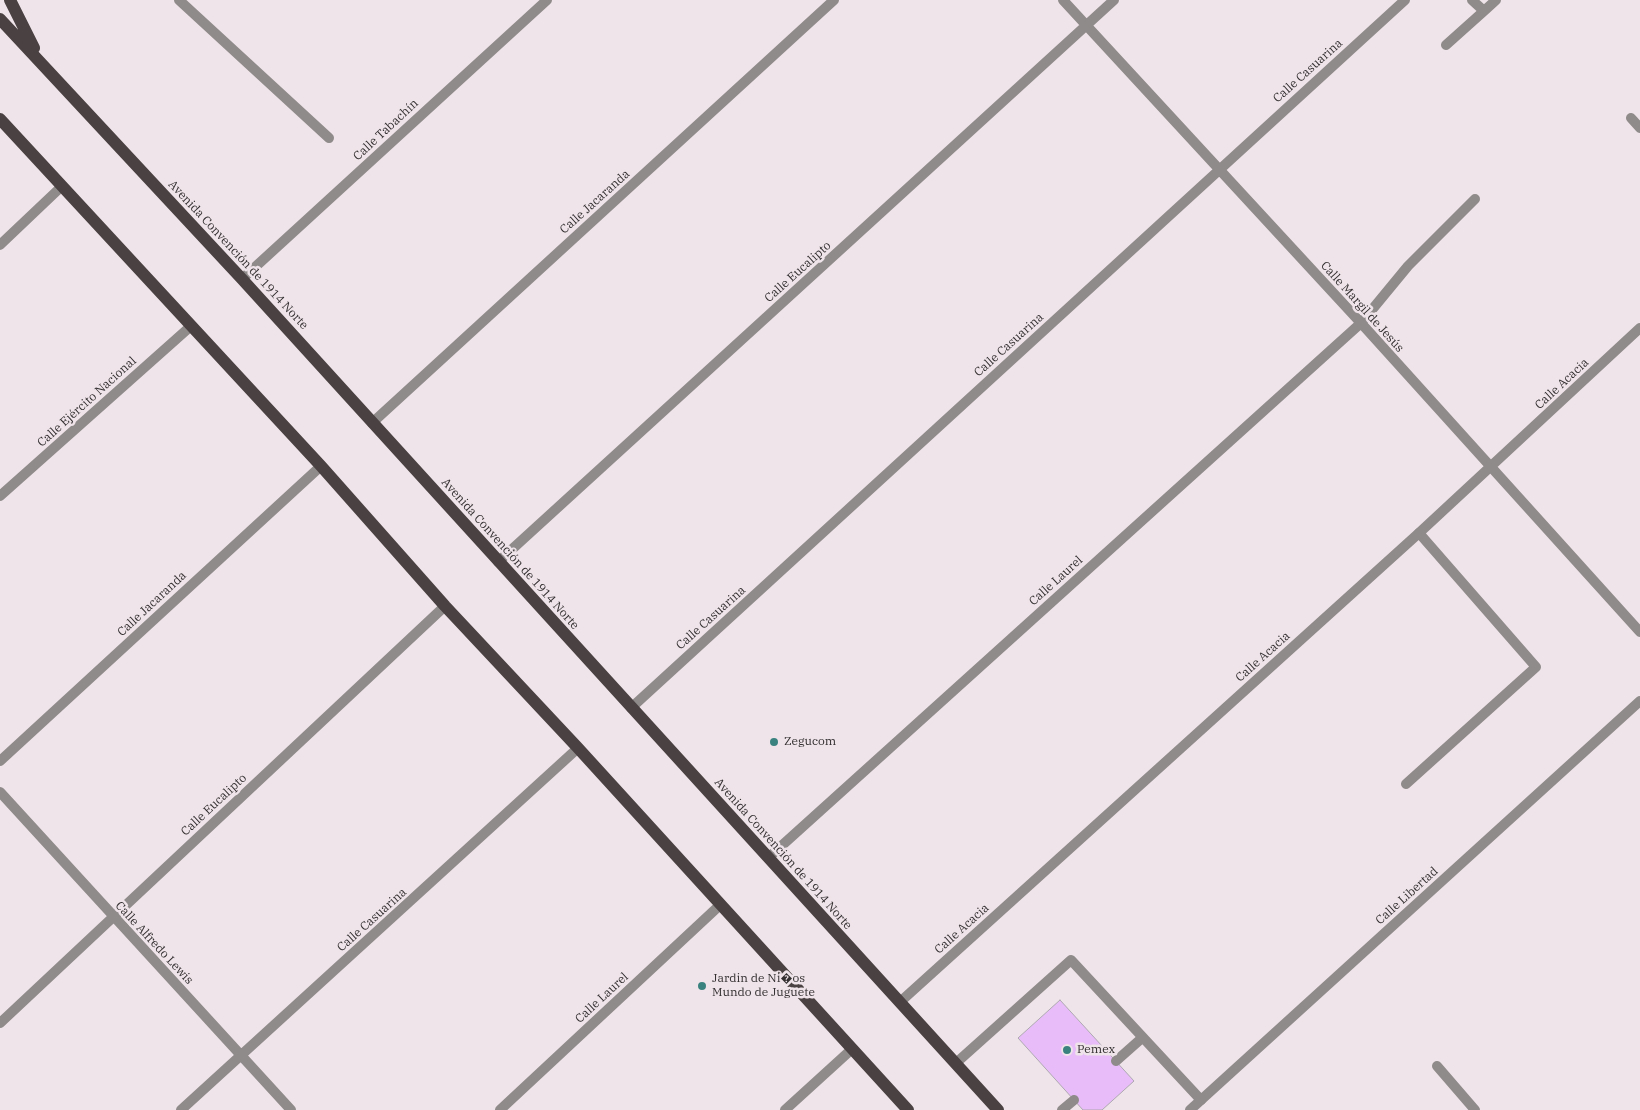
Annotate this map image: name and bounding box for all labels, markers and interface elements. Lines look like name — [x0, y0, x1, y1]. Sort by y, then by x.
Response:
street label: Calle Casuarina — [1270, 36, 1346, 106]
street label: Calle Tabachín — [351, 96, 421, 164]
street label: Calle Jacaranda — [557, 167, 633, 237]
street label: Avenida Convención de 1914 Norte — [165, 178, 311, 332]
street label: Calle Eucalipto — [762, 238, 834, 306]
street label: Calle Margil de Jesús — [1317, 259, 1407, 355]
street label: Calle Casuarina — [971, 310, 1047, 380]
street label: Calle Ejército Nacional — [35, 354, 139, 450]
street label: Calle Acacia — [1532, 356, 1592, 412]
street label: Avenida Convención de 1914 Norte — [438, 475, 582, 633]
street label: Calle Laurel — [1026, 553, 1086, 609]
street label: Calle Jacaranda — [115, 568, 189, 640]
street label: Calle Casuarina — [673, 583, 749, 653]
street label: Calle Acacia — [1233, 629, 1293, 685]
place label: Zegucom — [784, 735, 836, 749]
marker: Zegucom — [768, 736, 780, 748]
street label: Calle Eucalipto — [178, 771, 250, 839]
street label: Avenida Convención de 1914 Norte — [711, 775, 855, 933]
street label: Calle Libertad — [1373, 864, 1441, 928]
street label: Calle Casuarina — [334, 885, 410, 955]
street label: Calle Alfredo Lewis — [112, 899, 196, 987]
street label: Calle Acacia — [932, 901, 992, 957]
street label: Calle Laurel — [573, 970, 631, 1026]
place label: Jardin de Ni�os Mundo de Juguete — [712, 972, 815, 1000]
marker: Jardin de Ni�os Mundo de Juguete — [696, 980, 708, 992]
place label: Pemex — [1077, 1043, 1115, 1057]
marker: Pemex — [1061, 1044, 1073, 1056]

